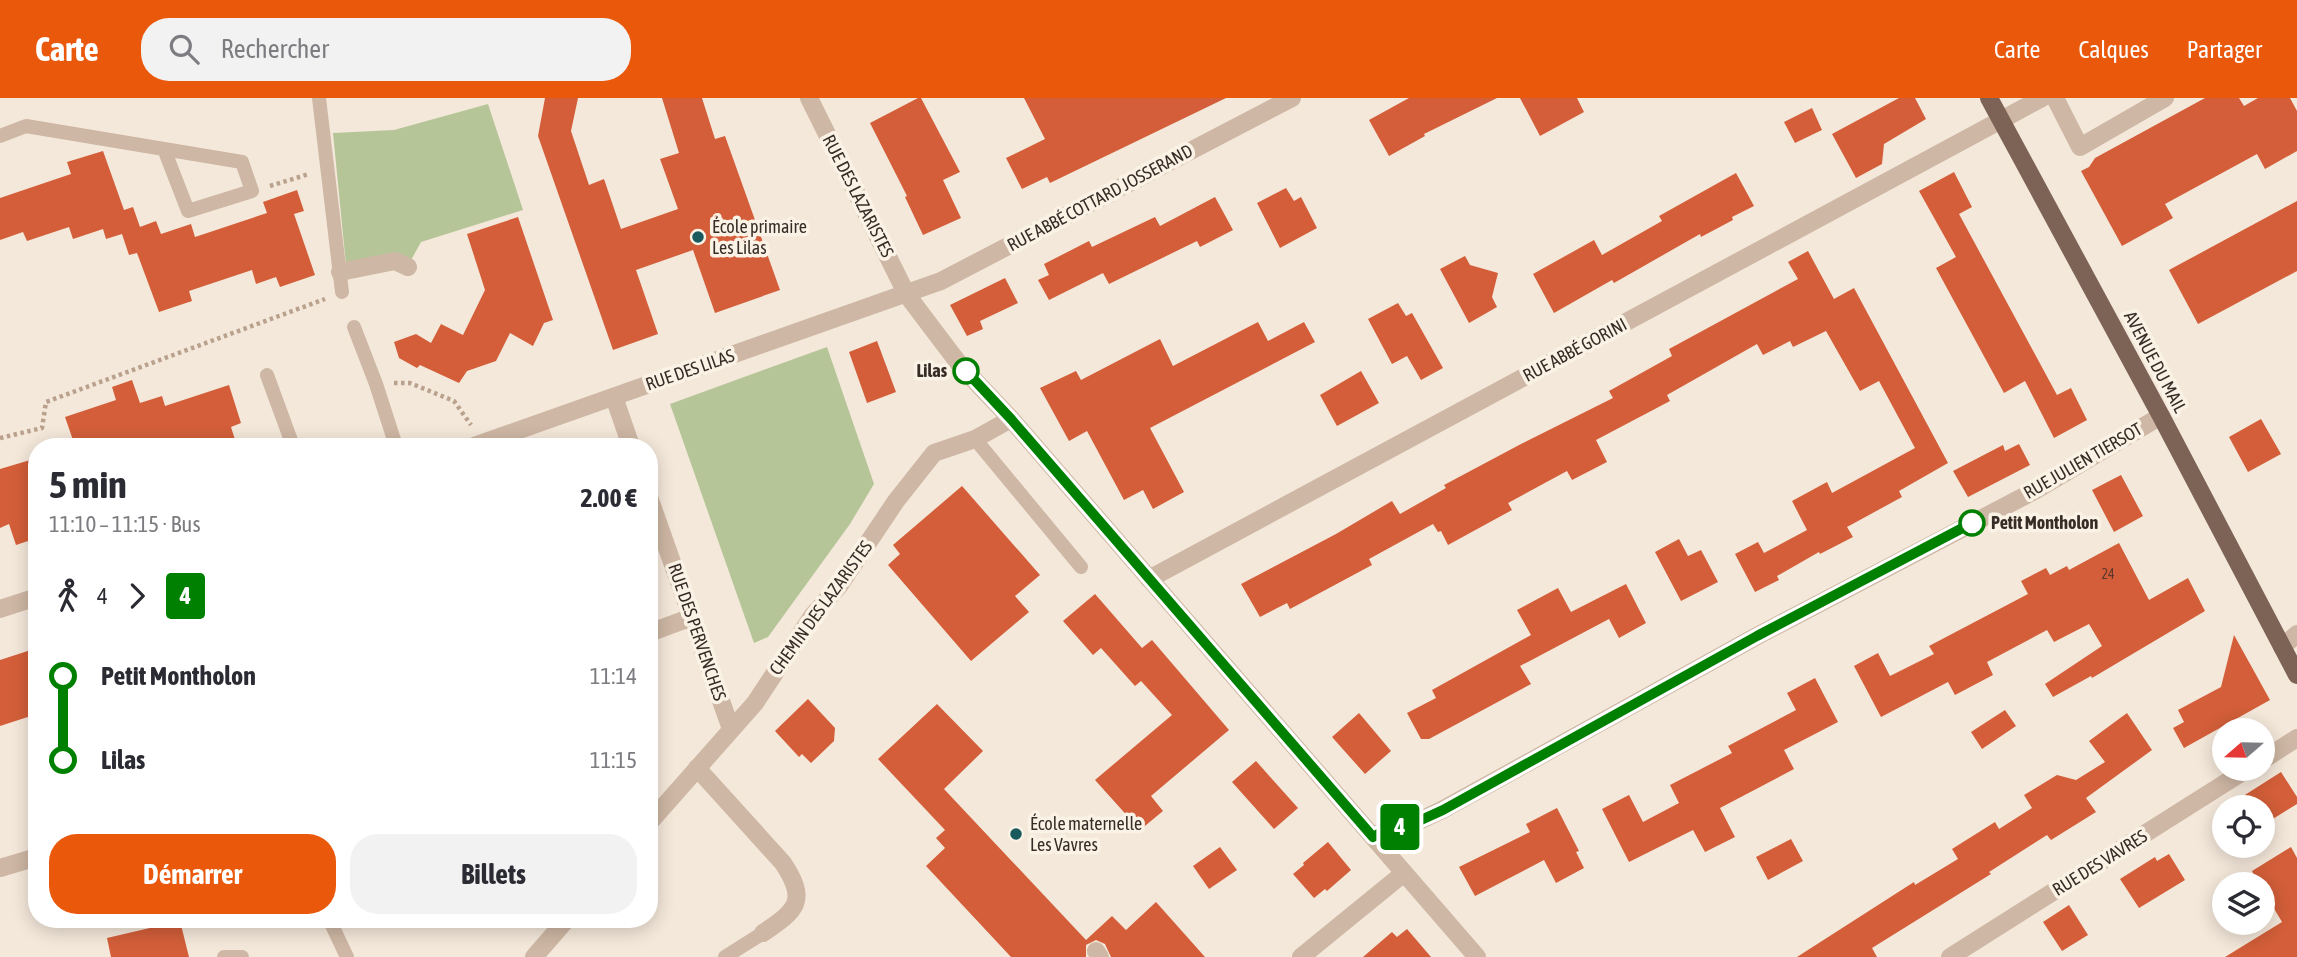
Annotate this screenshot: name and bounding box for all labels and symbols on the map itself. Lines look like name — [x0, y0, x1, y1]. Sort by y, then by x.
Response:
street label: RUE DES LAZARISTES — [819, 131, 899, 261]
street label: RUE ABBÉ COTTARD JOSSERAND — [1004, 140, 1196, 255]
place label: École primaire Les Lilas — [712, 216, 807, 258]
marker: École primaire Les Lilas — [690, 229, 706, 245]
street label: AVENUE DU MAIL — [2120, 307, 2191, 416]
street label: RUE ABBÉ GORINI — [1519, 313, 1630, 386]
street label: RUE DES LILAS — [643, 344, 737, 395]
marker: Lilas — [953, 358, 979, 384]
place label: Lilas — [916, 360, 948, 381]
street label: RUE JULIEN TIERSOT — [2020, 418, 2146, 503]
marker: Petit Montholon — [1959, 510, 1985, 536]
place label: Petit Montholon — [1991, 512, 2098, 533]
street label: CHEMIN DES LAZARISTES — [765, 536, 877, 679]
street label: RUE DES PERVENCHES — [664, 560, 731, 704]
house number: 24 — [2101, 566, 2115, 582]
north arrow — [2212, 718, 2275, 780]
line badge: 4 — [1377, 804, 1423, 850]
place label: École maternelle Les Vavres — [1030, 813, 1142, 855]
street label: RUE DES VAVRES — [2049, 825, 2151, 900]
marker: École maternelle Les Vavres — [1008, 826, 1024, 842]

